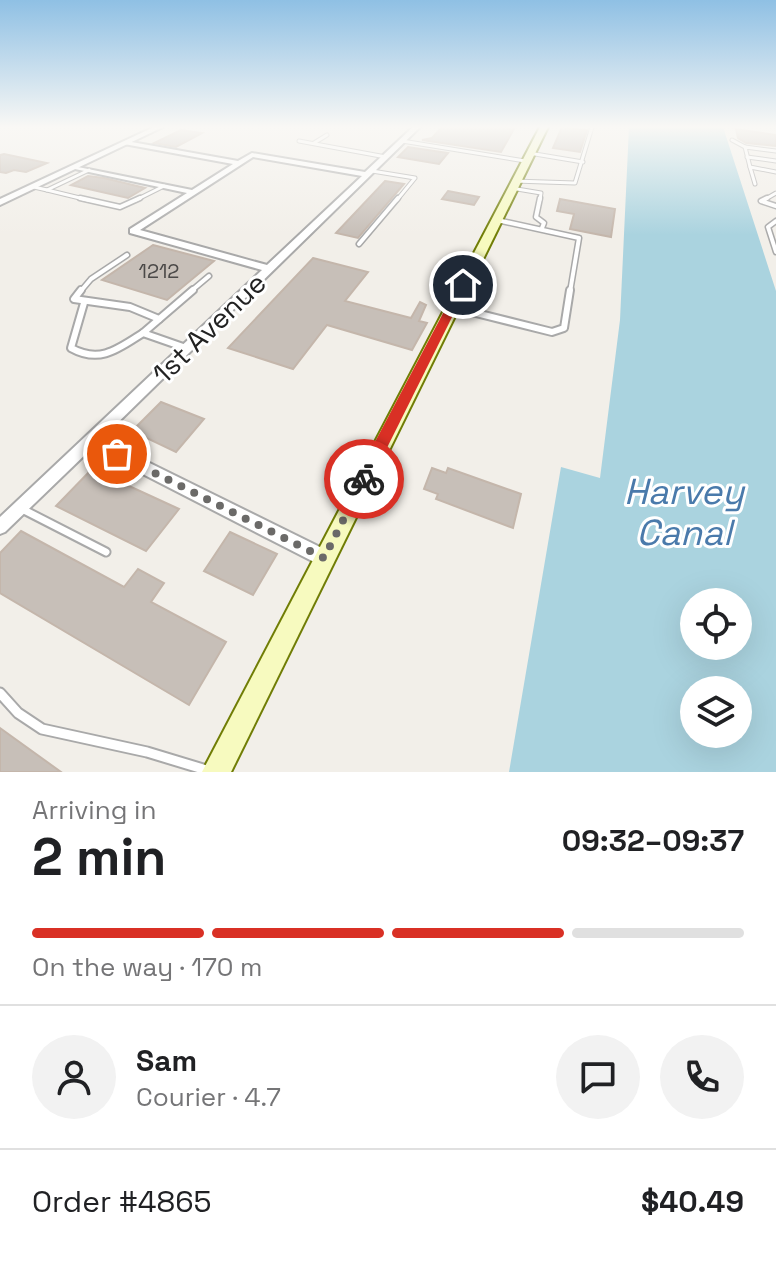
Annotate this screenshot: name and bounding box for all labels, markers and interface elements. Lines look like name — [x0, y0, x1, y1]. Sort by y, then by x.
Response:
pin — [429, 251, 497, 319]
house number: 1212 — [139, 258, 179, 284]
icon: home — [441, 263, 485, 307]
street label: 1st Avenue — [144, 265, 274, 391]
pin — [83, 420, 151, 488]
icon: bag — [95, 432, 139, 476]
courier — [324, 439, 404, 519]
icon: bike — [342, 457, 386, 501]
water label: Harvey Canal — [624, 469, 746, 556]
map controls — [680, 588, 752, 748]
button: locate — [680, 588, 752, 660]
button: layers — [680, 676, 752, 748]
text: Arriving in — [32, 793, 156, 827]
text: 09:32–09:37 — [562, 821, 744, 860]
text: 2 min — [32, 824, 166, 890]
text: On the way · 170 m — [32, 950, 262, 984]
button: person — [32, 1035, 116, 1119]
button: chat — [556, 1035, 640, 1119]
button: phone — [660, 1035, 744, 1119]
text: Sam — [136, 1041, 197, 1080]
text: Courier · 4.7 — [136, 1080, 281, 1114]
text: Order #4865 — [32, 1182, 212, 1221]
text: $40.49 — [641, 1182, 744, 1221]

